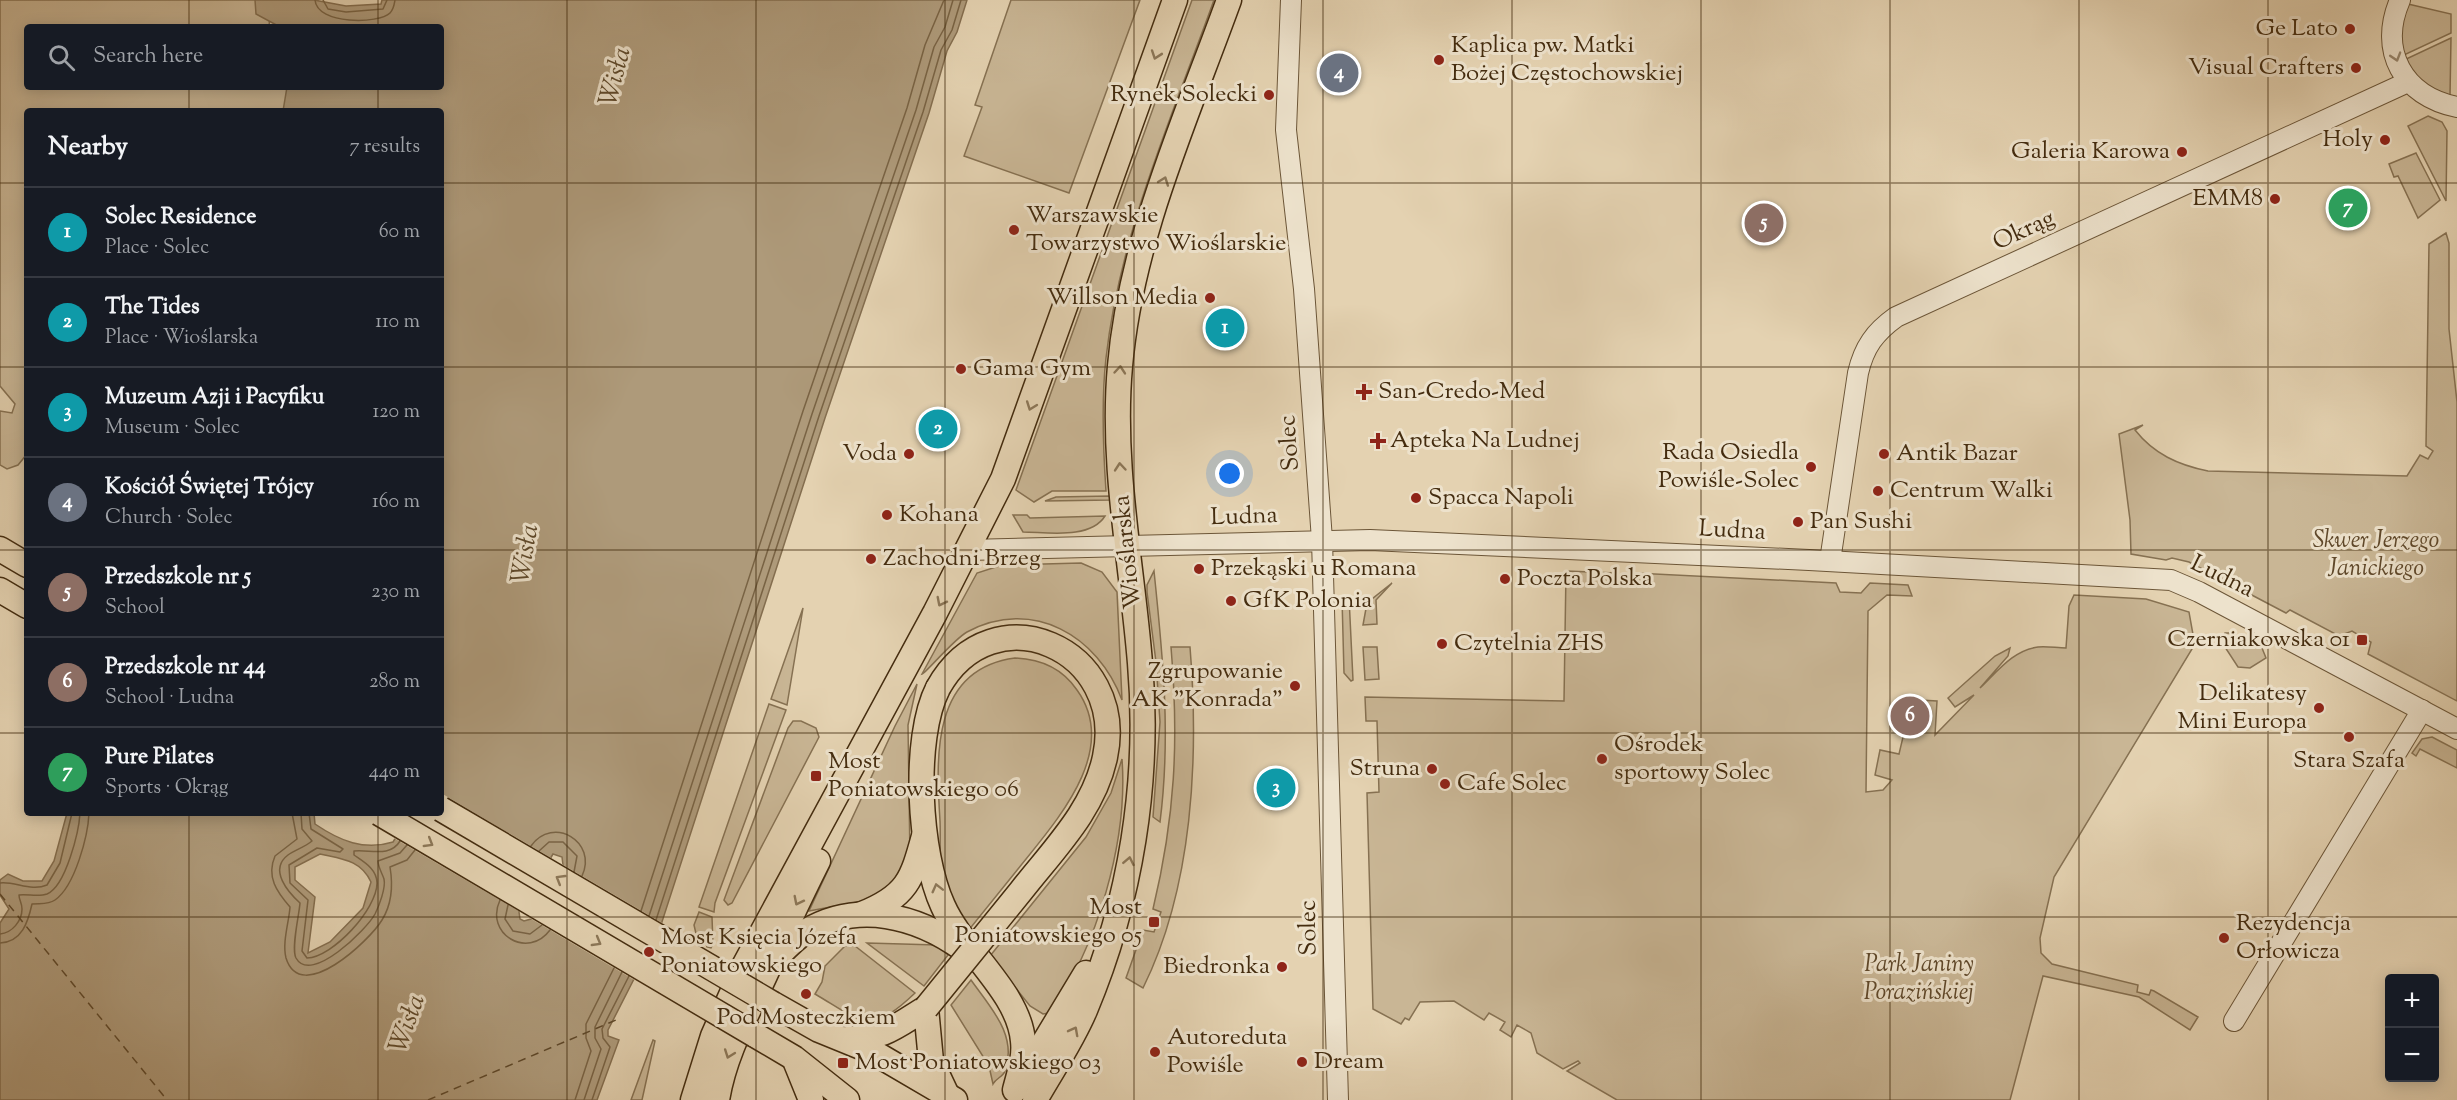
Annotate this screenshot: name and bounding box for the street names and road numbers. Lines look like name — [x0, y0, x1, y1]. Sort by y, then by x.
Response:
street label: Okrąg — [1988, 202, 2061, 260]
street label: Solec — [1271, 414, 1309, 472]
street label: Wioślarska — [1105, 493, 1151, 611]
street label: Ludna — [1210, 499, 1278, 535]
street label: Ludna — [1698, 512, 1766, 550]
street label: Ludna — [2184, 547, 2260, 607]
street label: Solec — [1292, 900, 1326, 956]

